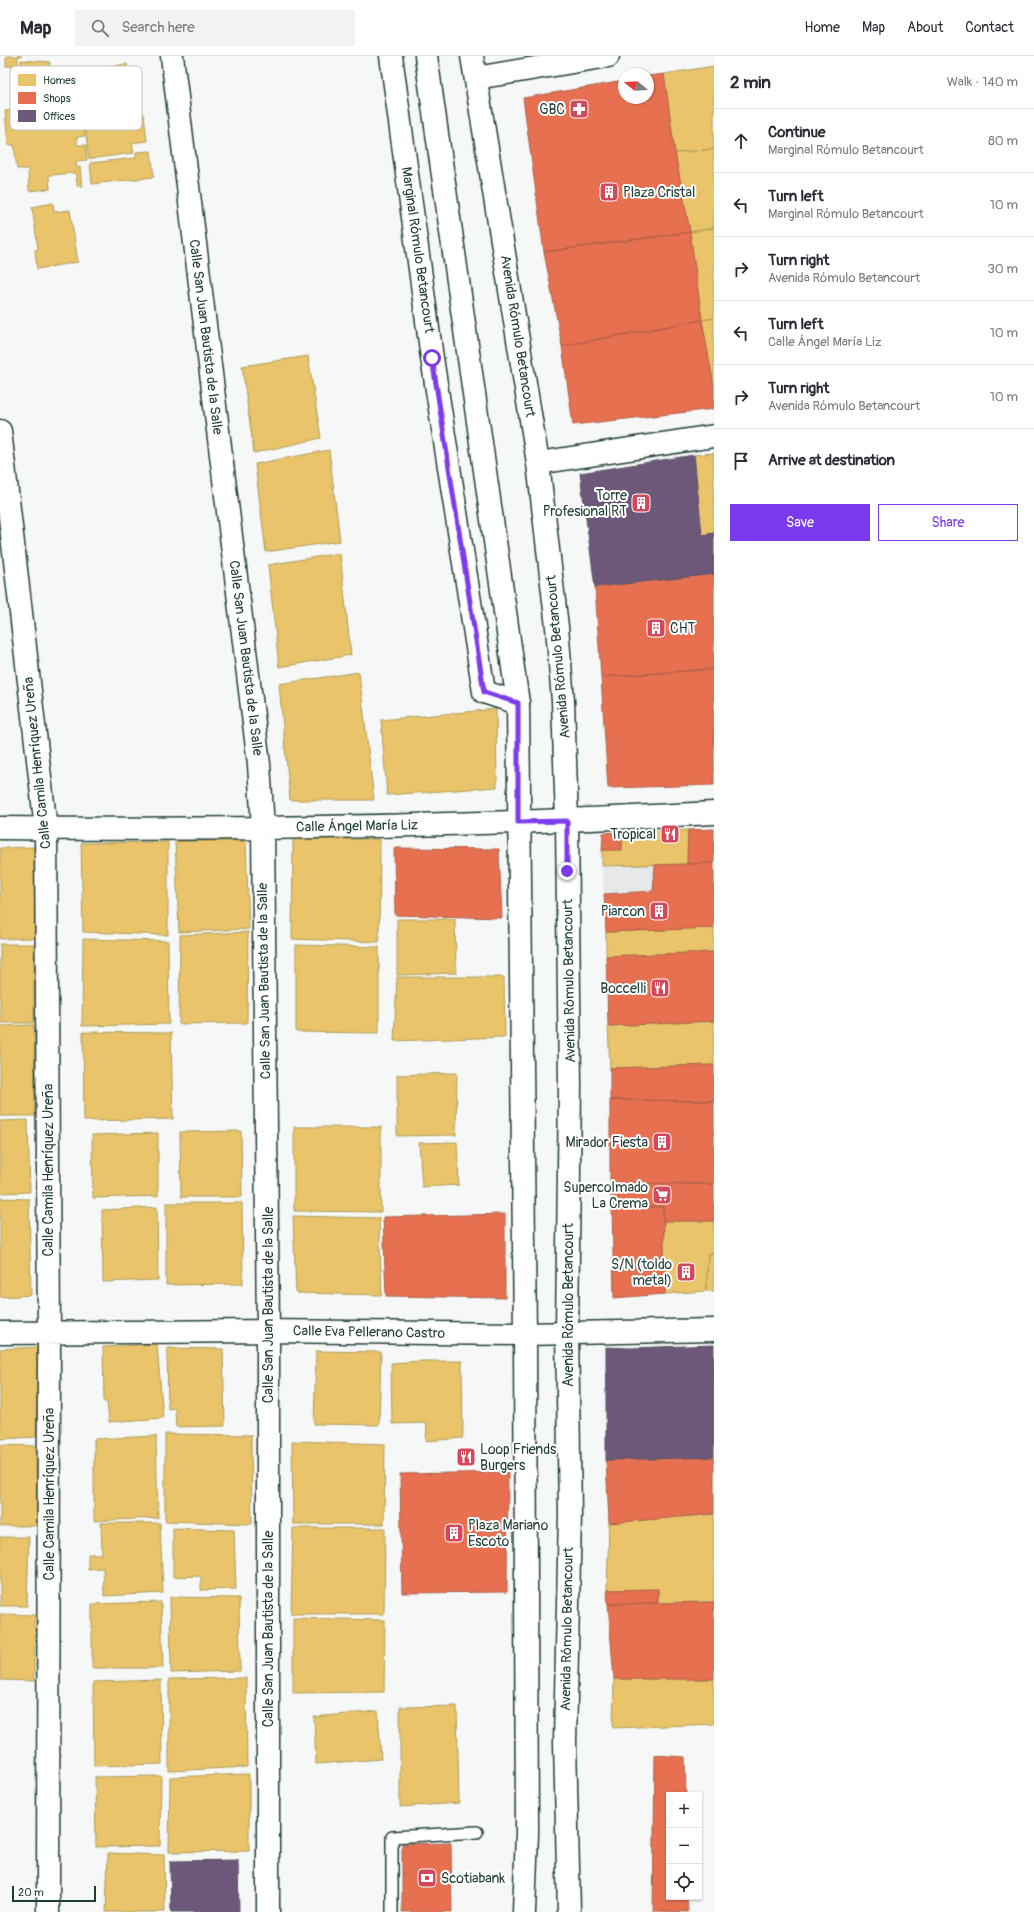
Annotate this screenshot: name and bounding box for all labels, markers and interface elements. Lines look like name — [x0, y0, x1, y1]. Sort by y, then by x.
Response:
search box — [75, 10, 355, 46]
text: Map — [20, 16, 51, 40]
icon: search — [89, 17, 111, 39]
text: Search here — [121, 18, 195, 37]
text: Home — [805, 19, 840, 36]
text: Map — [862, 19, 885, 36]
text: About — [907, 19, 943, 36]
text: Contact — [965, 19, 1014, 36]
legend — [10, 66, 142, 130]
north arrow — [618, 68, 654, 104]
text: 2 min — [730, 72, 771, 93]
text: Homes — [43, 74, 76, 87]
text: Walk · 140 m — [947, 74, 1018, 90]
text: Shops — [43, 92, 71, 105]
pharmacy icon: GBC — [568, 98, 590, 120]
place label: GBC — [539, 101, 565, 118]
text: Offices — [43, 110, 75, 123]
text: Continue — [768, 123, 826, 142]
icon: ahead — [730, 130, 752, 152]
text: 80 m — [988, 133, 1018, 149]
text: Marginal Rómulo Betancourt — [768, 142, 924, 158]
street label: Marginal Rómulo Betancourt — [398, 166, 438, 335]
building icon: Plaza Cristal — [598, 181, 620, 203]
place label: Plaza Cristal — [623, 184, 695, 201]
text: Turn left — [768, 187, 824, 206]
icon: left — [730, 194, 752, 216]
text: 10 m — [990, 197, 1018, 213]
text: Marginal Rómulo Betancourt — [768, 206, 924, 222]
street label: Calle San Juan Bautista de la Salle — [186, 238, 226, 436]
text: Turn right — [768, 251, 829, 270]
street label: Avenida Rómulo Betancourt — [497, 254, 539, 419]
icon: right — [730, 258, 752, 280]
text: 30 m — [988, 261, 1018, 277]
text: Avenida Rómulo Betancourt — [768, 270, 920, 286]
text: Turn left — [768, 315, 824, 334]
icon: left — [730, 322, 752, 344]
text: 10 m — [990, 325, 1018, 341]
text: Calle Ángel María Liz — [768, 334, 881, 350]
route start — [423, 349, 441, 367]
text: Turn right — [768, 379, 829, 398]
icon: right — [730, 386, 752, 408]
text: 10 m — [990, 389, 1018, 405]
text: Avenida Rómulo Betancourt — [768, 398, 920, 414]
icon: arrive — [730, 450, 752, 472]
text: Arrive at destination — [768, 451, 895, 470]
place label: Torre Profesional RT — [543, 487, 627, 520]
building icon: Torre Profesional RT — [630, 492, 652, 514]
button: Save — [730, 504, 870, 541]
button: Share — [878, 504, 1018, 541]
street label: Calle San Juan Bautista de la Salle — [226, 559, 266, 757]
street label: Avenida Rómulo Betancourt — [542, 574, 574, 739]
building icon: CHT — [645, 617, 667, 639]
place label: CHT — [670, 620, 695, 637]
street label: Calle Camila Henríquez Ureña — [20, 676, 54, 850]
street label: Calle Ángel María Liz — [296, 815, 418, 836]
restaurant icon: Tropical — [659, 823, 681, 845]
place label: Tropical — [610, 826, 656, 843]
route end — [558, 862, 576, 880]
street label: Calle San Juan Bautista de la Salle — [254, 882, 274, 1079]
street label: Avenida Rómulo Betancourt — [559, 899, 579, 1063]
building icon: Piarcon — [648, 900, 670, 922]
place label: Piarcon — [601, 903, 645, 920]
restaurant icon: Boccelli — [649, 977, 671, 999]
place label: Boccelli — [600, 980, 646, 997]
street label: Calle Camila Henríquez Ureña — [40, 1084, 57, 1256]
building icon: Mirador Fiesta — [651, 1131, 673, 1153]
place label: Mirador Fiesta — [566, 1134, 648, 1151]
place label: Supercolmado La Crema — [563, 1179, 648, 1212]
supermarket icon: Supercolmado La Crema — [651, 1184, 673, 1206]
street label: Calle San Juan Bautista de la Salle — [260, 1207, 277, 1403]
street label: Avenida Rómulo Betancourt — [560, 1223, 577, 1387]
place label: S/N (toldo metal) — [611, 1256, 672, 1289]
building icon: S/N (toldo metal) — [675, 1261, 697, 1283]
street label: Calle Eva Pellerano Castro — [293, 1322, 446, 1342]
street label: Calle Camila Henríquez Ureña — [41, 1408, 58, 1580]
place label: Loop Friends Burgers — [480, 1441, 557, 1474]
restaurant icon: Loop Friends Burgers — [455, 1446, 477, 1468]
place label: Plaza Mariano Escoto — [468, 1517, 549, 1550]
building icon: Plaza Mariano Escoto — [443, 1522, 465, 1544]
street label: Calle San Juan Bautista de la Salle — [260, 1531, 277, 1727]
street label: Avenida Rómulo Betancourt — [557, 1547, 577, 1711]
map controls — [666, 1792, 702, 1900]
button: + — [666, 1792, 702, 1828]
button: − — [666, 1828, 702, 1864]
button: locate — [666, 1864, 702, 1900]
bank icon: Scotiabank — [416, 1867, 438, 1889]
place label: Scotiabank — [441, 1870, 505, 1887]
scale bar — [12, 1884, 96, 1903]
text: 20 m — [18, 1886, 44, 1899]

